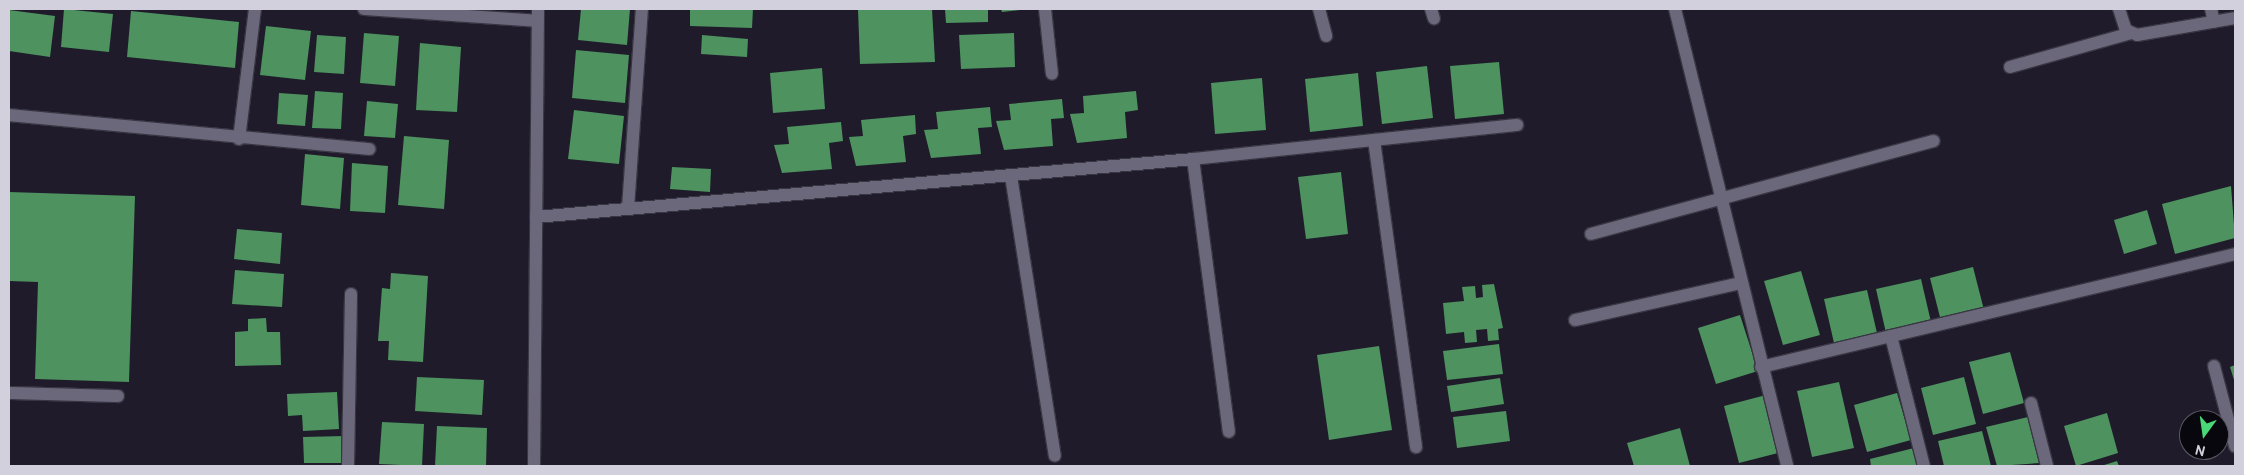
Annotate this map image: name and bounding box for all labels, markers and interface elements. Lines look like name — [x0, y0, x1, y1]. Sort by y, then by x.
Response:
north arrow — [2179, 410, 2229, 460]
text: N — [2194, 440, 2207, 459]

